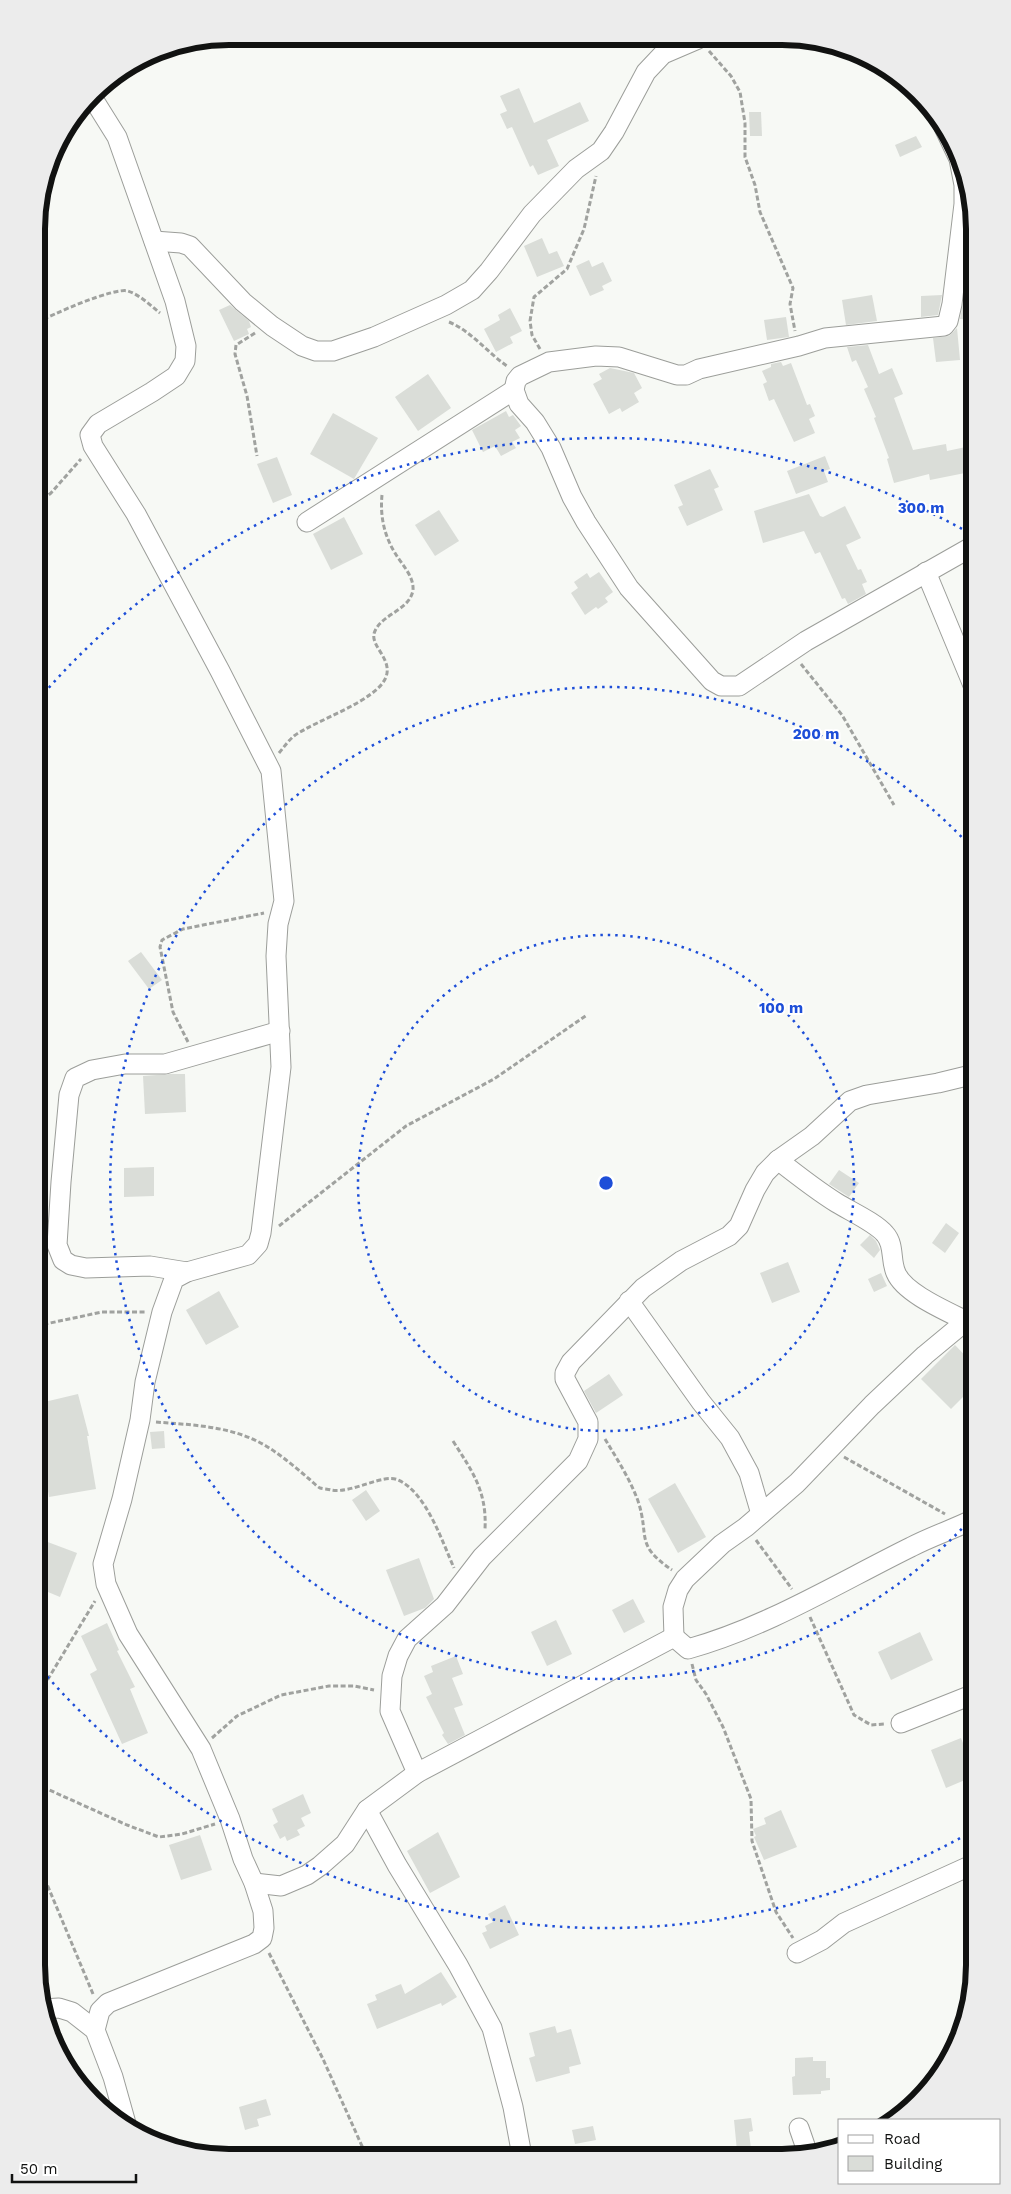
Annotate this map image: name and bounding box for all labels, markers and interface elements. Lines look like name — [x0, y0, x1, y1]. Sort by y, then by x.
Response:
text: 300 m — [898, 499, 944, 517]
text: 200 m — [793, 725, 839, 743]
text: 100 m — [759, 999, 803, 1017]
centre of rings — [597, 1174, 615, 1192]
legend — [838, 2119, 1001, 2184]
text: Road — [884, 2130, 921, 2148]
scale bar — [12, 2152, 136, 2184]
text: Building — [884, 2155, 942, 2173]
text: 50 m — [20, 2160, 57, 2178]

